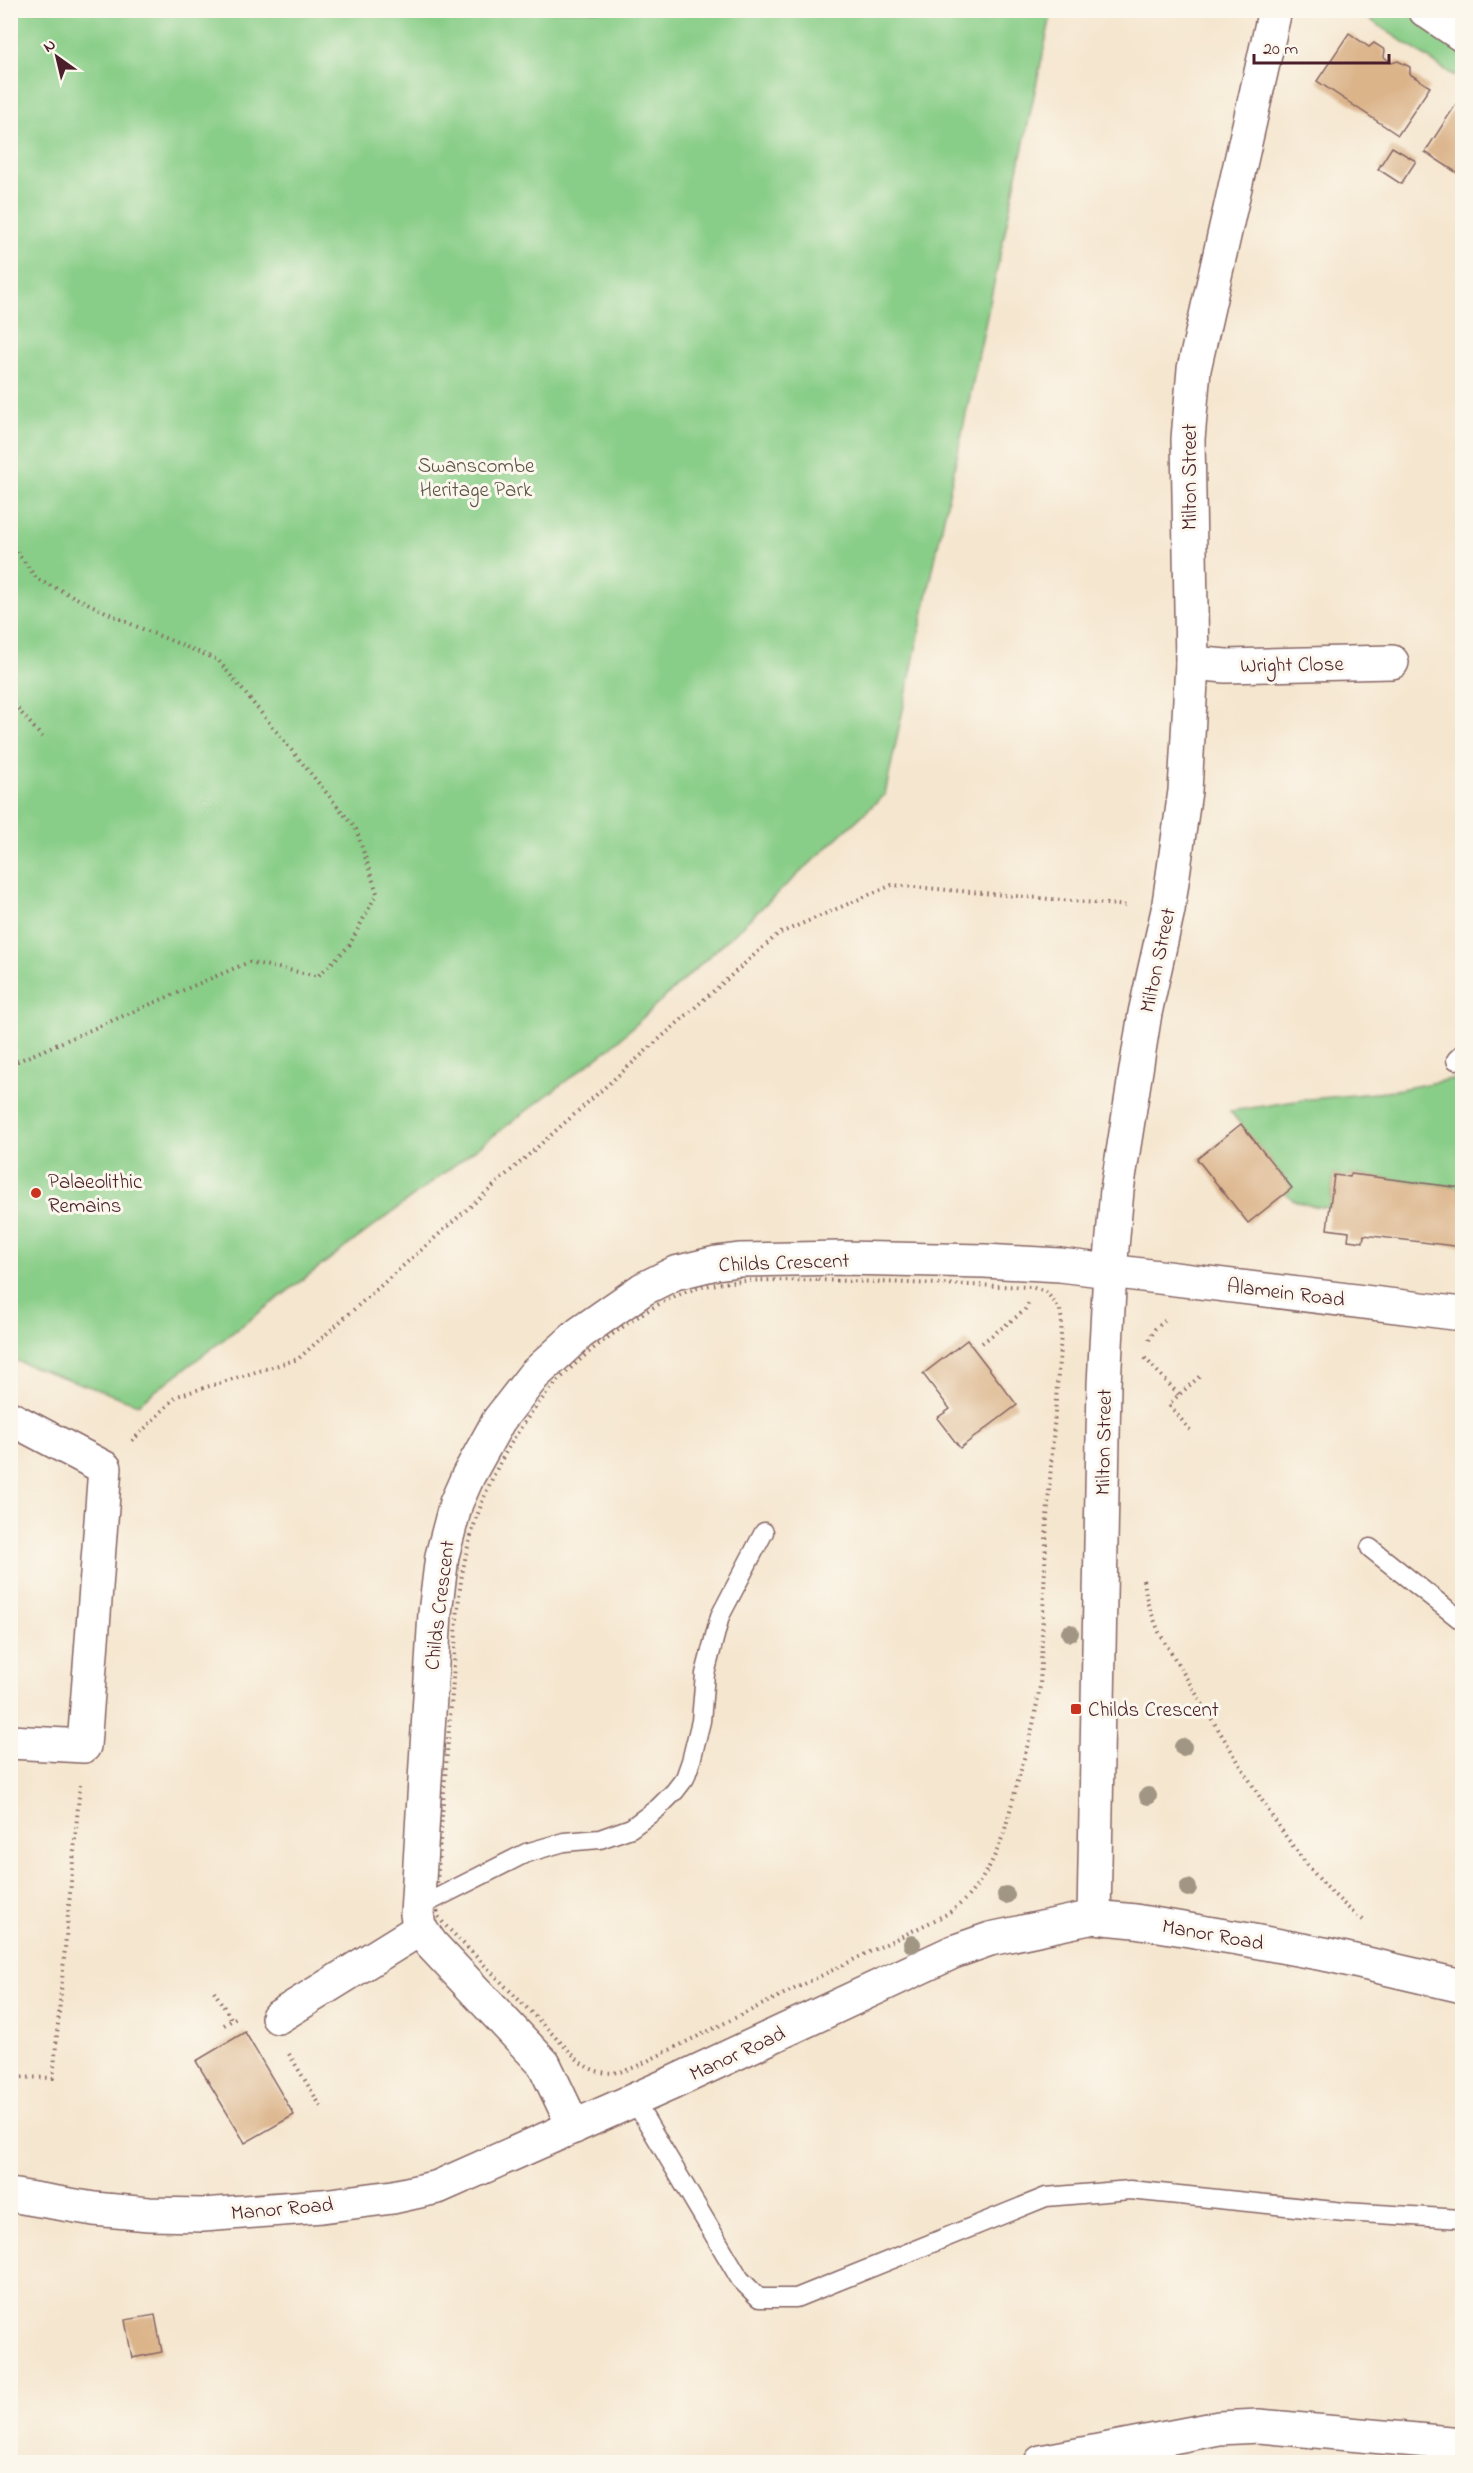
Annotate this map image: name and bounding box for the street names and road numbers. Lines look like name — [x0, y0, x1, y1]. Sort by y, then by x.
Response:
street label: Milton Street — [1176, 424, 1206, 530]
street label: Wright Close — [1240, 650, 1345, 684]
street label: Milton Street — [1133, 905, 1185, 1016]
street label: Childs Crescent — [718, 1247, 850, 1281]
street label: Alamein Road — [1225, 1272, 1347, 1316]
street label: Milton Street — [1089, 1388, 1121, 1496]
street label: Childs Crescent — [418, 1538, 464, 1672]
street label: Manor Road — [1159, 1912, 1266, 1960]
street label: Manor Road — [685, 2019, 791, 2090]
street label: Manor Road — [230, 2191, 335, 2229]

